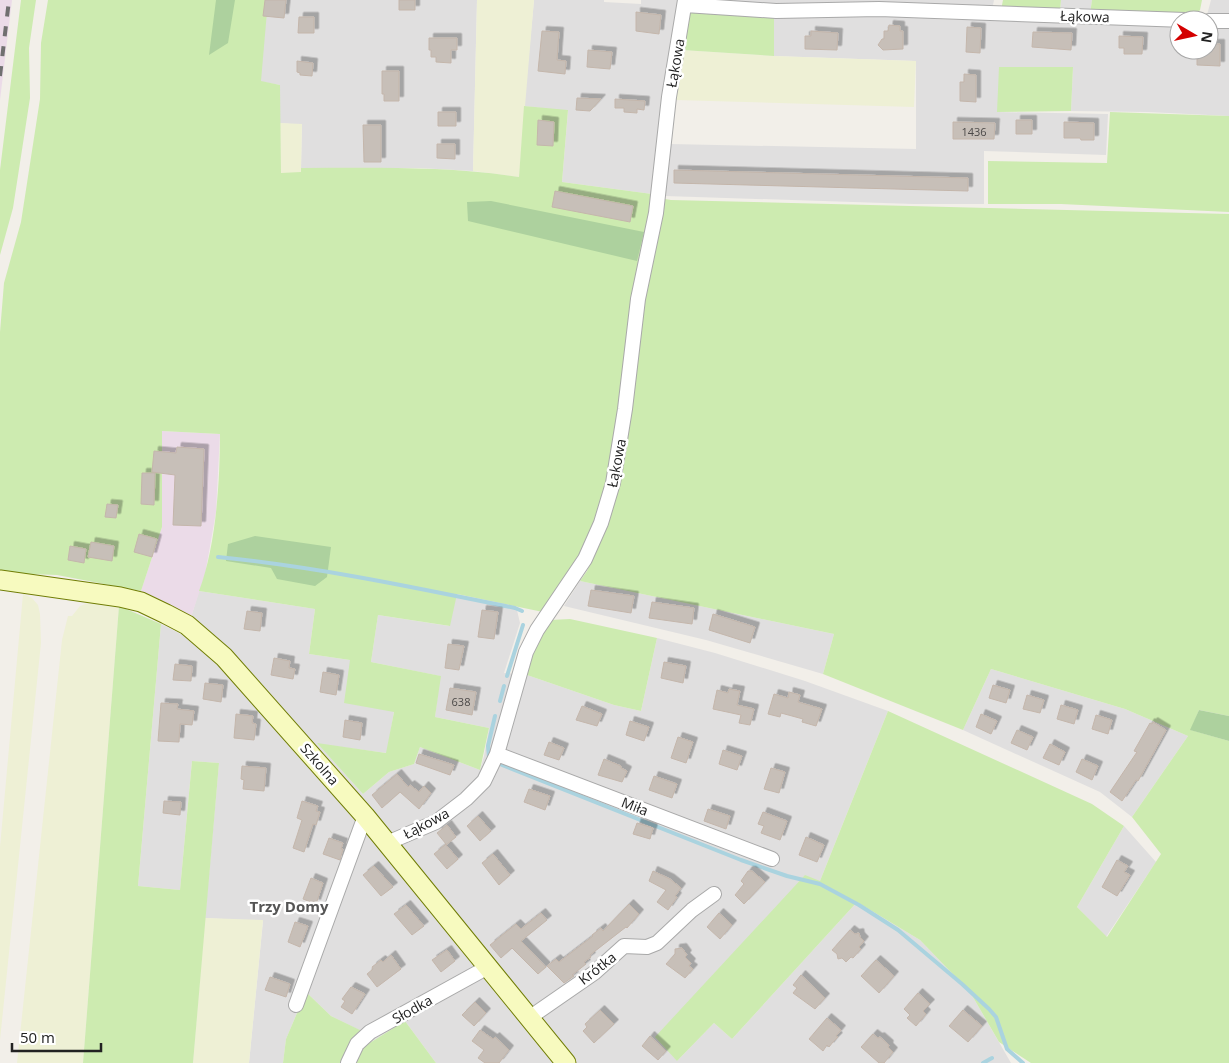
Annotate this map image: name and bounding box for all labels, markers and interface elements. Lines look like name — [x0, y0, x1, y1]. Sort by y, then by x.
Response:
street label: Łąkowa — [1060, 6, 1110, 26]
north arrow — [1169, 10, 1219, 60]
text: N — [1197, 30, 1218, 44]
street label: Łąkowa — [661, 37, 689, 89]
house number: 1436 — [961, 124, 987, 139]
street label: Łąkowa — [602, 437, 630, 489]
house number: 638 — [452, 694, 470, 709]
street label: Szkolna — [296, 739, 344, 789]
street label: Miła — [619, 792, 651, 820]
street label: Łąkowa — [400, 803, 452, 843]
district label: Trzy Domy — [250, 896, 329, 916]
street label: Krótka — [574, 947, 620, 989]
street label: Słodka — [388, 990, 436, 1028]
scale bar — [12, 1020, 101, 1052]
text: 50 m — [20, 1027, 55, 1047]

